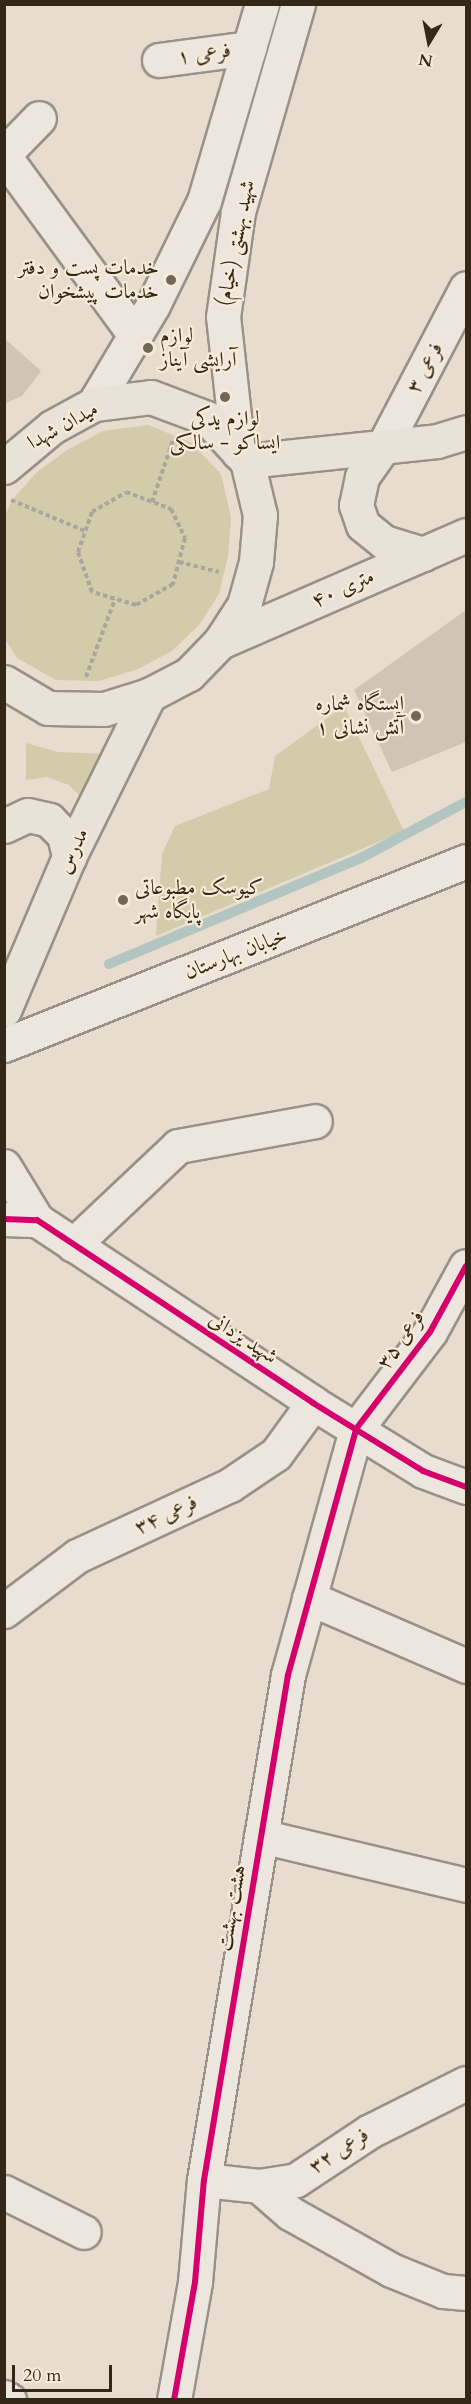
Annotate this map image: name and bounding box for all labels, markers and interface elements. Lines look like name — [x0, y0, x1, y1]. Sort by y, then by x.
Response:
north arrow — [399, 12, 459, 72]
street label: فرعی ۱ — [176, 38, 232, 70]
text: N — [417, 48, 435, 72]
street label: شهید بهشتی (خیام) — [211, 178, 261, 308]
place label: خدمات پست و دفتر خدمات پیشخوان — [18, 255, 159, 305]
marker: خدمات پست و دفتر خدمات پیشخوان — [164, 273, 178, 287]
place label: لوازم آرایشی آیناز — [160, 323, 237, 373]
street label: فرعی ۳ — [401, 338, 449, 398]
marker: لوازم آرایشی آیناز — [141, 341, 155, 355]
marker: لوازم یدکی ایساکو - سالکی — [218, 390, 232, 404]
street label: میدان شهدا — [23, 396, 103, 456]
place label: لوازم یدکی ایساکو - سالکی — [170, 406, 280, 456]
street label: ۴۰ متری — [308, 564, 378, 614]
place label: ایستگاه شماره ۱ آتش نشانی — [315, 691, 404, 741]
marker: ایستگاه شماره ۱ آتش نشانی — [409, 709, 423, 723]
street label: مدرس — [52, 824, 94, 878]
place label: کیوسک مطبوعاتی پایگاه شهر — [135, 875, 263, 925]
marker: کیوسک مطبوعاتی پایگاه شهر — [116, 893, 130, 907]
street label: خیابان بهارستان — [181, 923, 291, 985]
street label: شهید یزدانی — [204, 1306, 282, 1370]
street label: فرعی ۳۵ — [372, 1306, 430, 1374]
street label: فرعی ۳۴ — [131, 1490, 201, 1540]
street label: هشت بهشت — [212, 1863, 252, 1953]
street label: فرعی ۳۲ — [304, 2122, 374, 2180]
scale bar — [15, 2353, 116, 2391]
text: 20 m — [23, 2363, 62, 2388]

